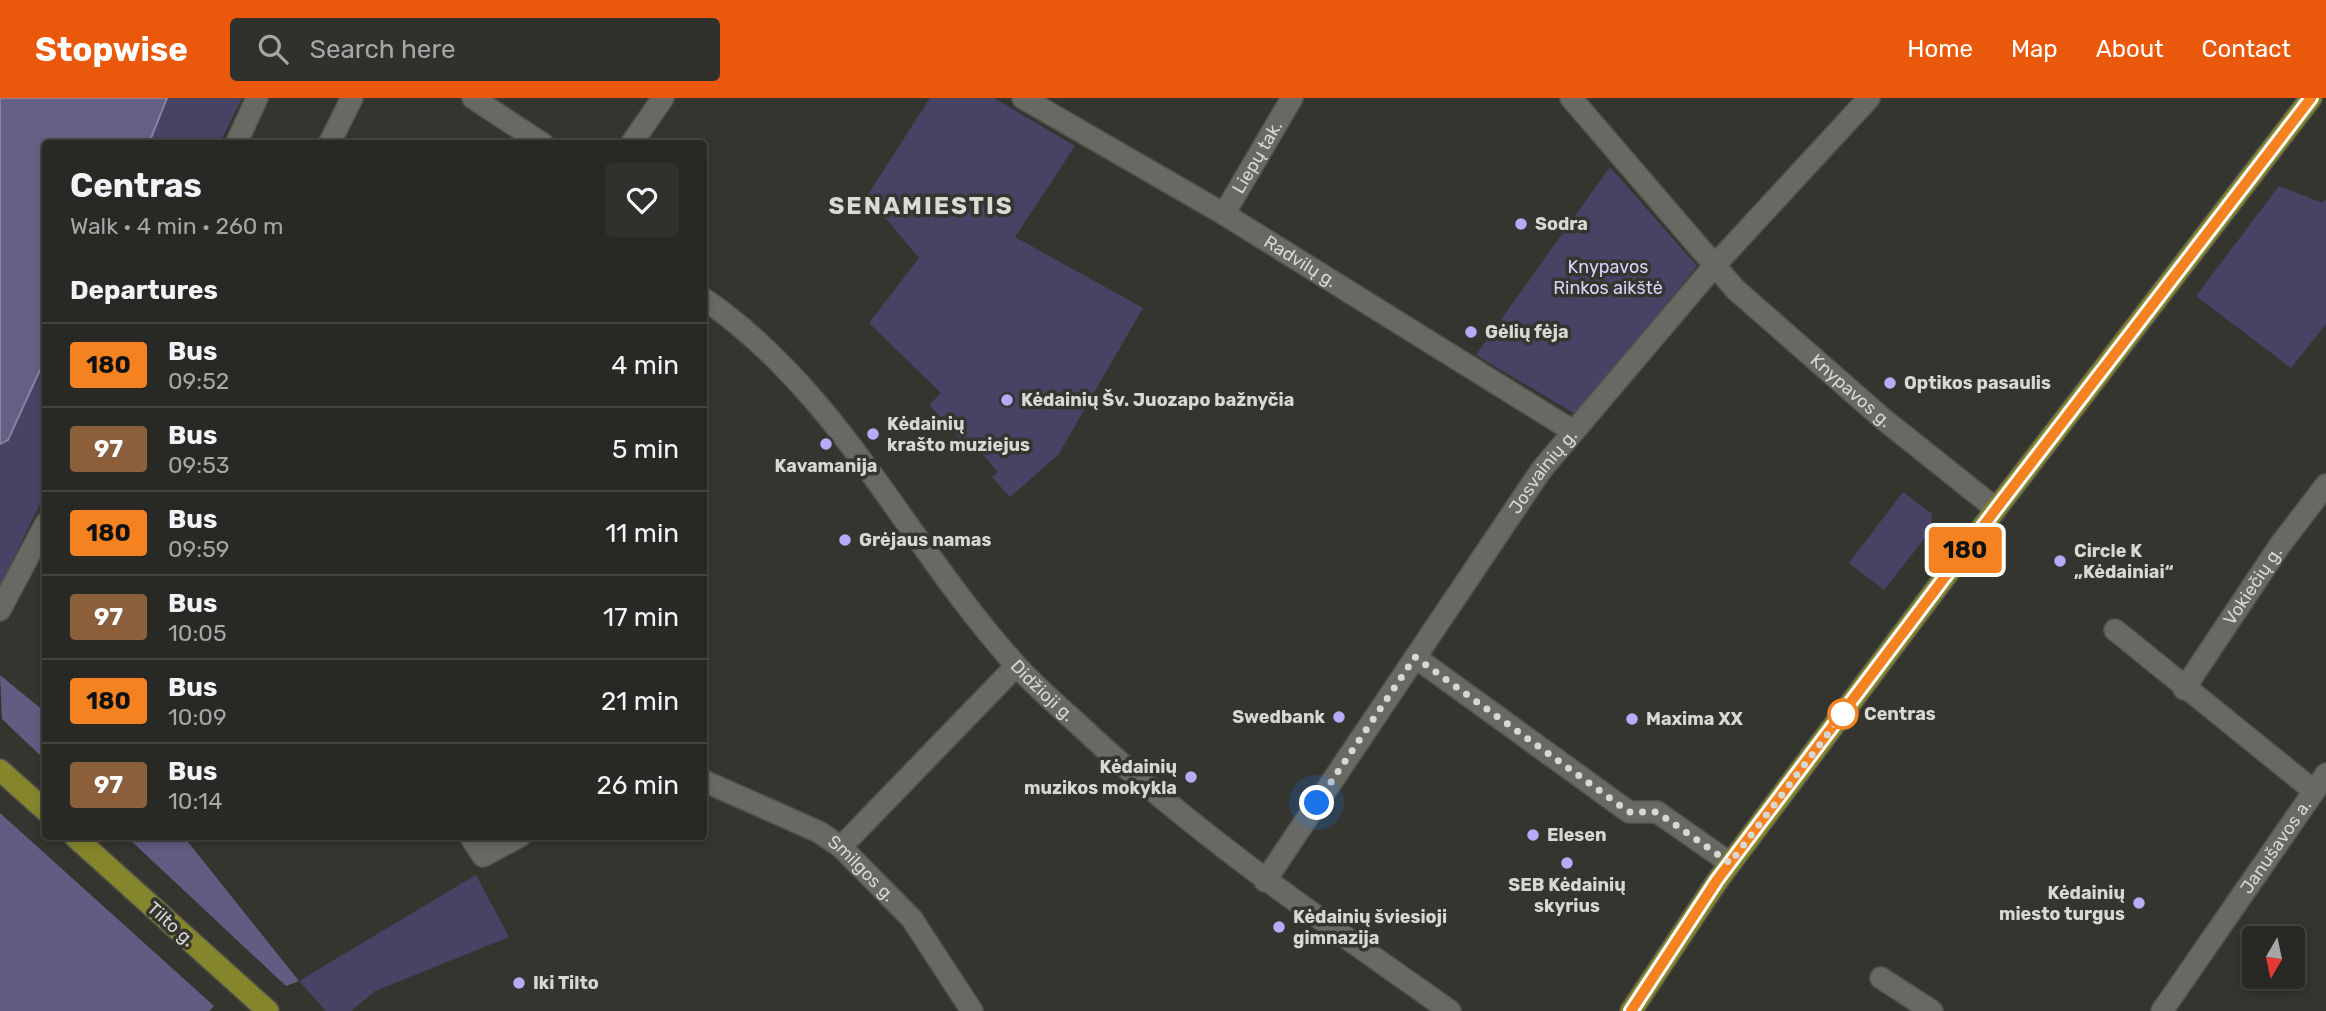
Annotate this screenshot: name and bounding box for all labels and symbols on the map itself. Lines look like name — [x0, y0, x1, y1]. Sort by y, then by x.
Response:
street label: Liepų tak. — [1227, 117, 1287, 198]
district label: SENAMIESTIS — [828, 192, 1014, 220]
place label: Sodra — [1535, 213, 1588, 235]
marker: Sodra — [1513, 216, 1529, 232]
street label: Radvilų g. — [1260, 231, 1341, 292]
park label: Knypavos Rinkos aikštė — [1553, 256, 1663, 299]
place label: Gėlių fėja — [1485, 321, 1569, 343]
marker: Gėlių fėja — [1463, 324, 1479, 340]
street label: Knypavos g. — [1806, 349, 1896, 432]
place label: Optikos pasaulis — [1904, 372, 2051, 394]
marker: Optikos pasaulis — [1882, 375, 1898, 391]
place label: Kėdainių Šv. Juozapo bažnyčia — [1021, 389, 1294, 411]
marker: Kėdainių Šv. Juozapo bažnyčia — [999, 392, 1015, 408]
place label: Kėdainių krašto muziejus — [887, 413, 1030, 456]
street label: Josvainių g. — [1504, 425, 1582, 518]
marker: Kėdainių krašto muziejus — [865, 426, 881, 442]
marker: Kavamanija — [818, 436, 834, 452]
place label: Kavamanija — [775, 455, 877, 477]
line badge: 180 — [1925, 527, 2005, 573]
place label: Grėjaus namas — [859, 529, 991, 551]
marker: Grėjaus namas — [837, 532, 853, 548]
place label: Circle K „Kėdainiai“ — [2074, 540, 2174, 583]
street label: Vokiečių g. — [2219, 542, 2287, 629]
marker: Circle K „Kėdainiai“ — [2052, 553, 2068, 569]
street label: Didžioji g. — [1006, 655, 1079, 726]
marker: Centras — [1828, 699, 1858, 729]
place label: Centras — [1864, 703, 1936, 725]
place label: Swedbank — [1232, 706, 1325, 728]
place label: Maxima XX — [1646, 708, 1744, 730]
marker: Swedbank — [1331, 709, 1347, 725]
marker: Maxima XX — [1624, 711, 1640, 727]
place label: Kėdainių muzikos mokykla — [1024, 756, 1177, 799]
marker: Kėdainių muzikos mokykla — [1183, 769, 1199, 785]
your location — [1299, 785, 1334, 820]
street label: Janušavos a. — [2235, 795, 2316, 898]
place label: Elesen — [1547, 824, 1607, 846]
marker: Elesen — [1525, 827, 1541, 843]
street label: Smilgos g. — [824, 830, 900, 906]
marker: SEB Kėdainių skyrius — [1559, 855, 1575, 871]
place label: SEB Kėdainių skyrius — [1508, 874, 1626, 917]
place label: Kėdainių miesto turgus — [1999, 882, 2125, 925]
marker: Kėdainių miesto turgus — [2131, 895, 2147, 911]
street label: Tilto g. — [143, 897, 199, 951]
place label: Kėdainių šviesioji gimnazija — [1293, 906, 1447, 949]
marker: Kėdainių šviesioji gimnazija — [1271, 919, 1287, 935]
north arrow — [2242, 926, 2305, 989]
place label: Iki Tilto — [533, 972, 599, 994]
marker: Iki Tilto — [511, 975, 527, 991]

